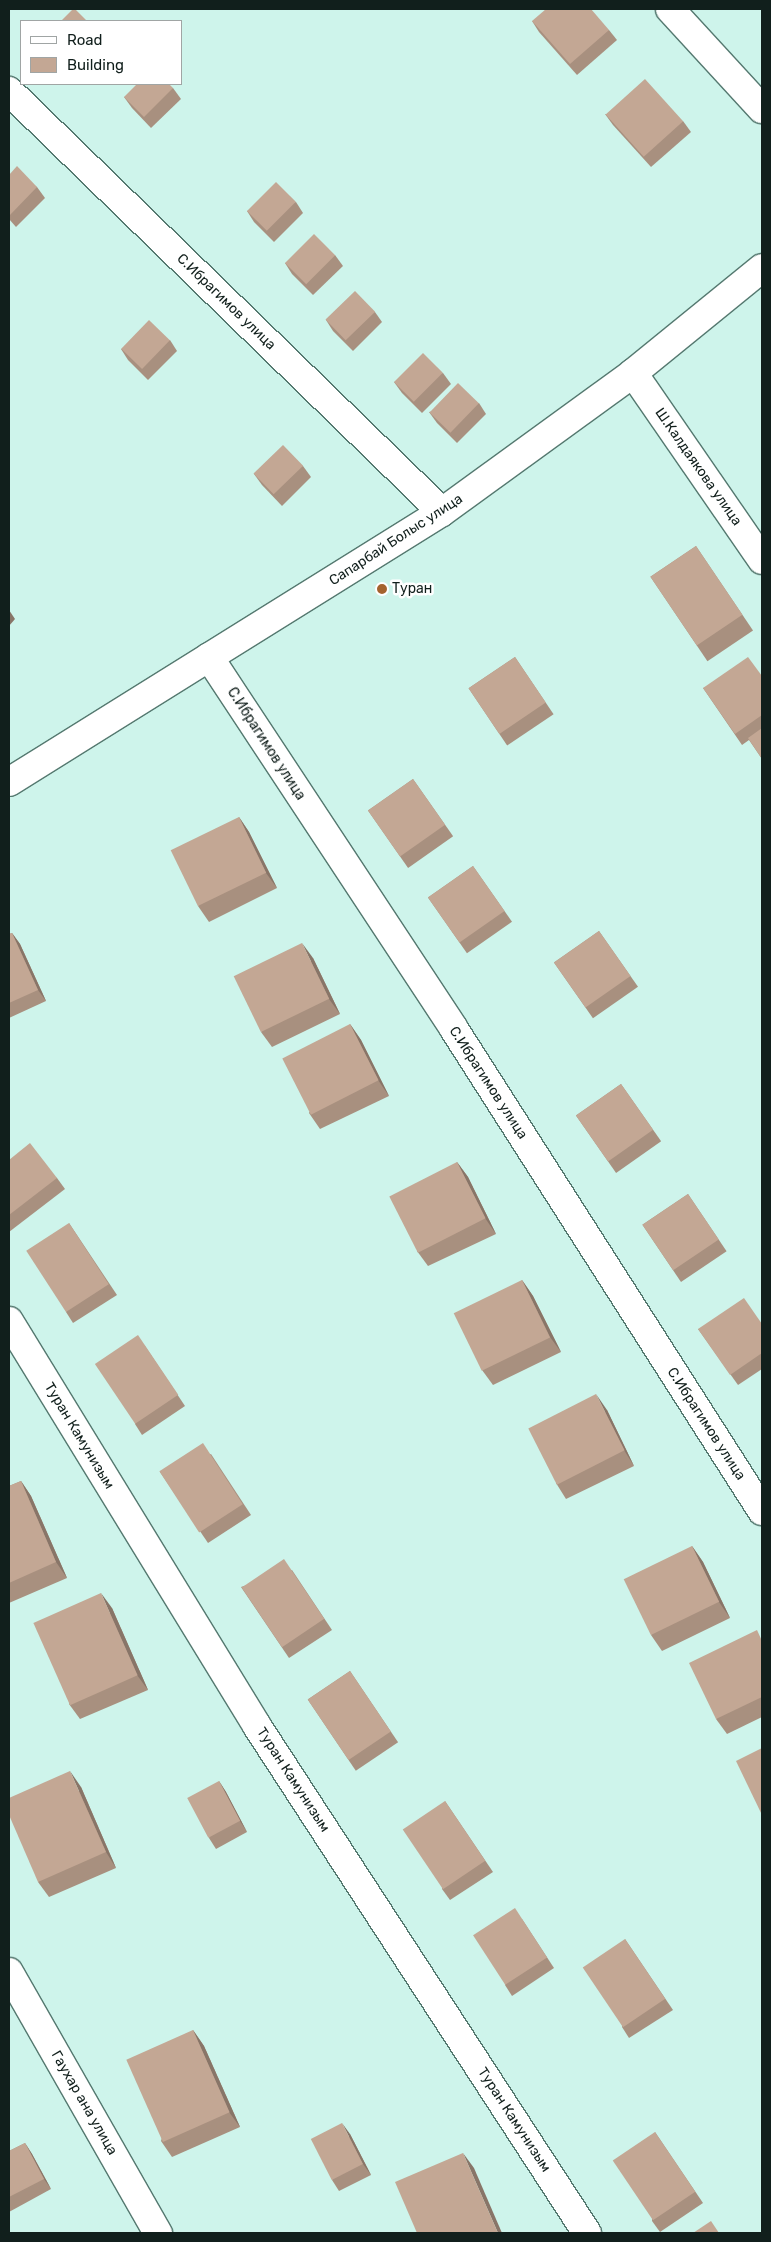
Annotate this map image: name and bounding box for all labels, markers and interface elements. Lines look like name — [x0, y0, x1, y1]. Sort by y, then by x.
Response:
legend — [20, 20, 182, 85]
text: Road — [67, 31, 103, 49]
text: Building — [67, 56, 124, 74]
street label: С.Ибрагимов улица — [173, 250, 279, 354]
street label: Ш.Калдаякова улица — [651, 405, 745, 529]
street label: Сапарбай Болыс улица — [326, 491, 466, 589]
place label: Туран — [392, 581, 432, 597]
marker: Туран — [376, 583, 388, 595]
street label: С.Ибрагимов улица — [223, 684, 309, 804]
street label: С.Ибрагимов улица — [445, 1023, 531, 1143]
street label: С.Ибрагимов улица — [663, 1364, 749, 1484]
street label: Туран Камунизым — [41, 1380, 117, 1492]
street label: Туран Камунизым — [253, 1725, 333, 1835]
street label: Гаухар ана улица — [47, 2048, 121, 2158]
street label: Туран Камунизым — [474, 2065, 554, 2175]

